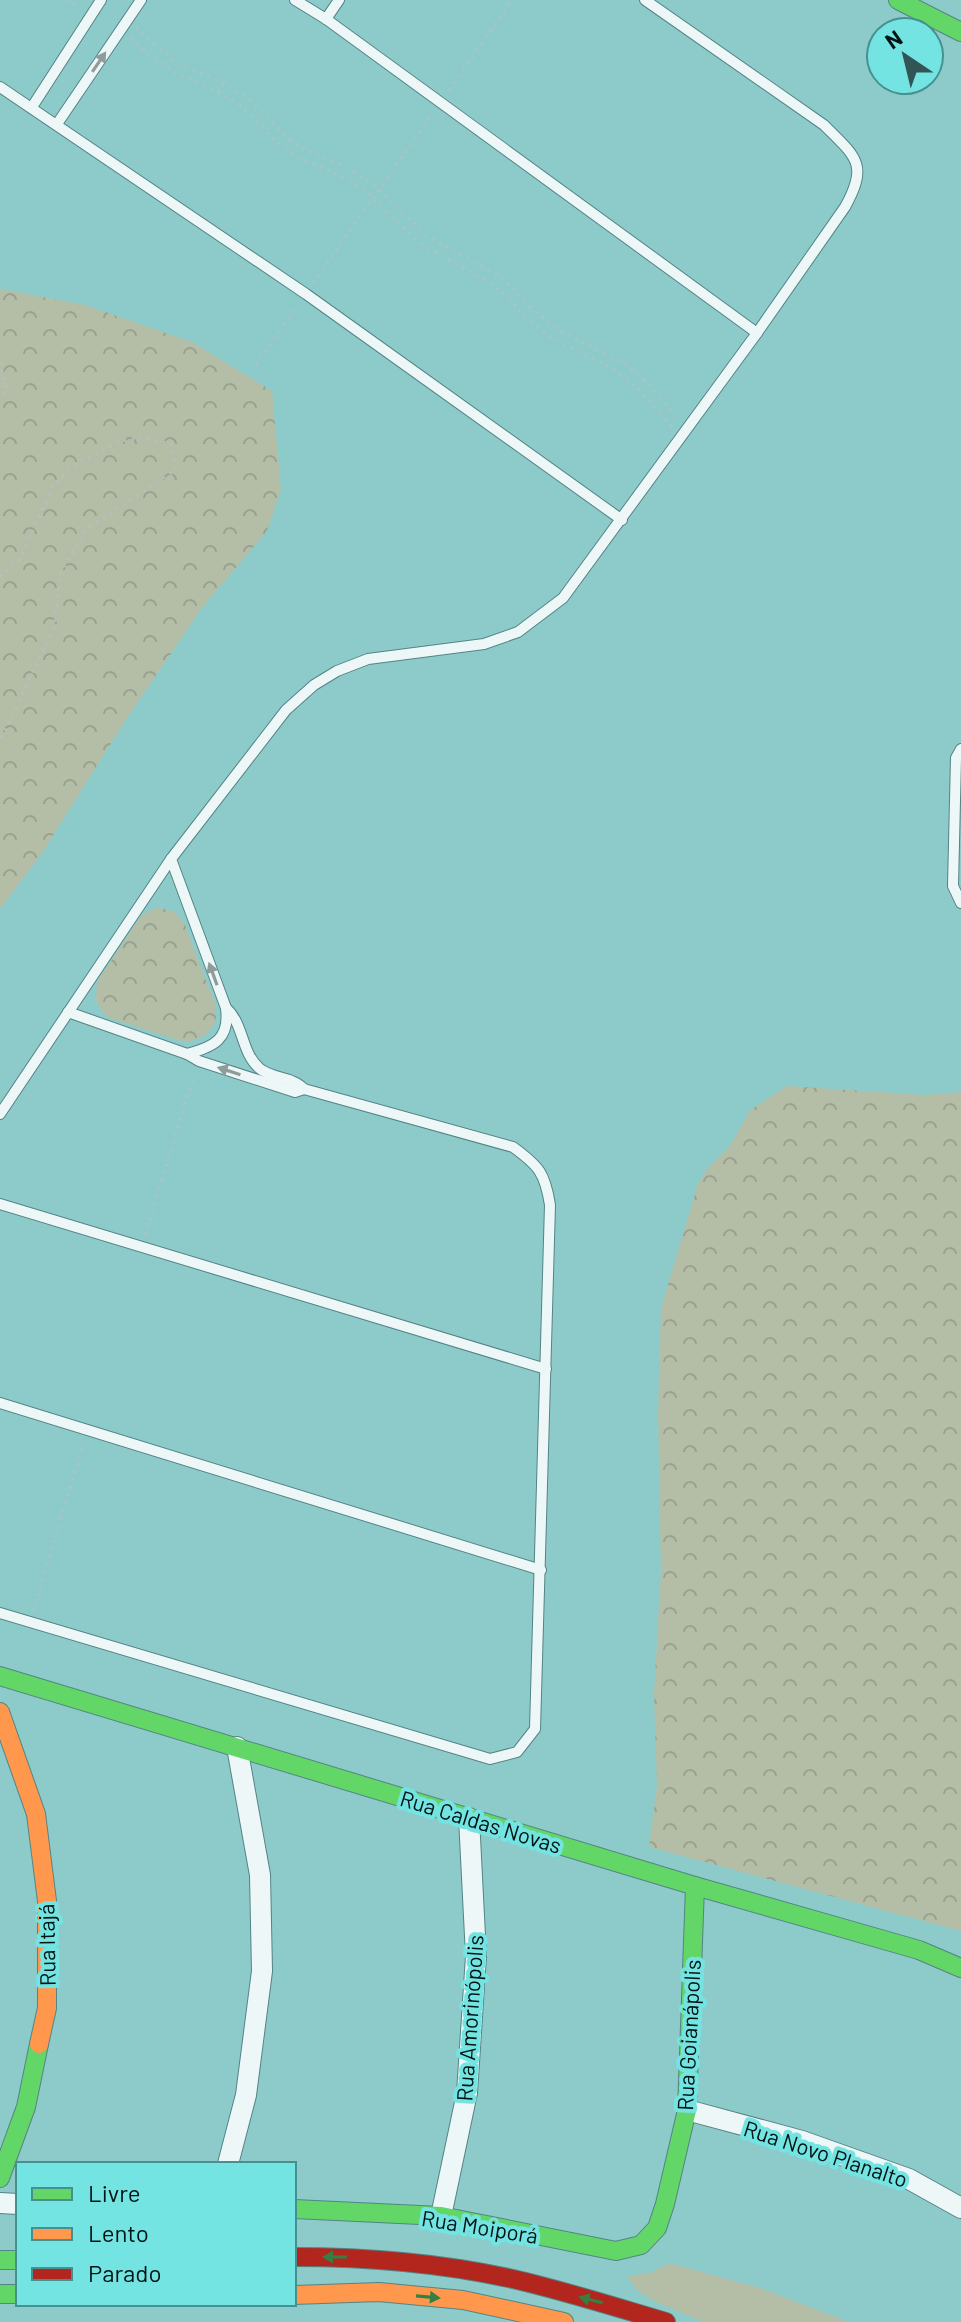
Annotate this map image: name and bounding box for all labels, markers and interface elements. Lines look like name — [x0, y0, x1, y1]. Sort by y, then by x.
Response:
north arrow — [865, 16, 945, 96]
text: N — [880, 24, 906, 54]
one-way arrow — [91, 51, 106, 73]
one-way arrow — [207, 962, 219, 986]
one-way arrow — [217, 1064, 241, 1077]
street label: Rua Caldas Novas — [397, 1784, 565, 1858]
street label: Rua Itajá — [32, 1904, 60, 1986]
street label: Rua Amorinópolis — [450, 1934, 488, 2102]
street label: Rua Goianápolis — [671, 1959, 705, 2111]
street label: Rua Novo Planalto — [741, 2114, 911, 2192]
legend — [16, 2162, 296, 2306]
text: Livre — [88, 2178, 141, 2207]
street label: Rua Moiporá — [420, 2204, 540, 2248]
text: Lento — [88, 2218, 149, 2247]
one-way arrow — [322, 2251, 347, 2263]
text: Parado — [88, 2258, 162, 2287]
one-way arrow — [416, 2291, 441, 2304]
one-way arrow — [578, 2294, 603, 2306]

